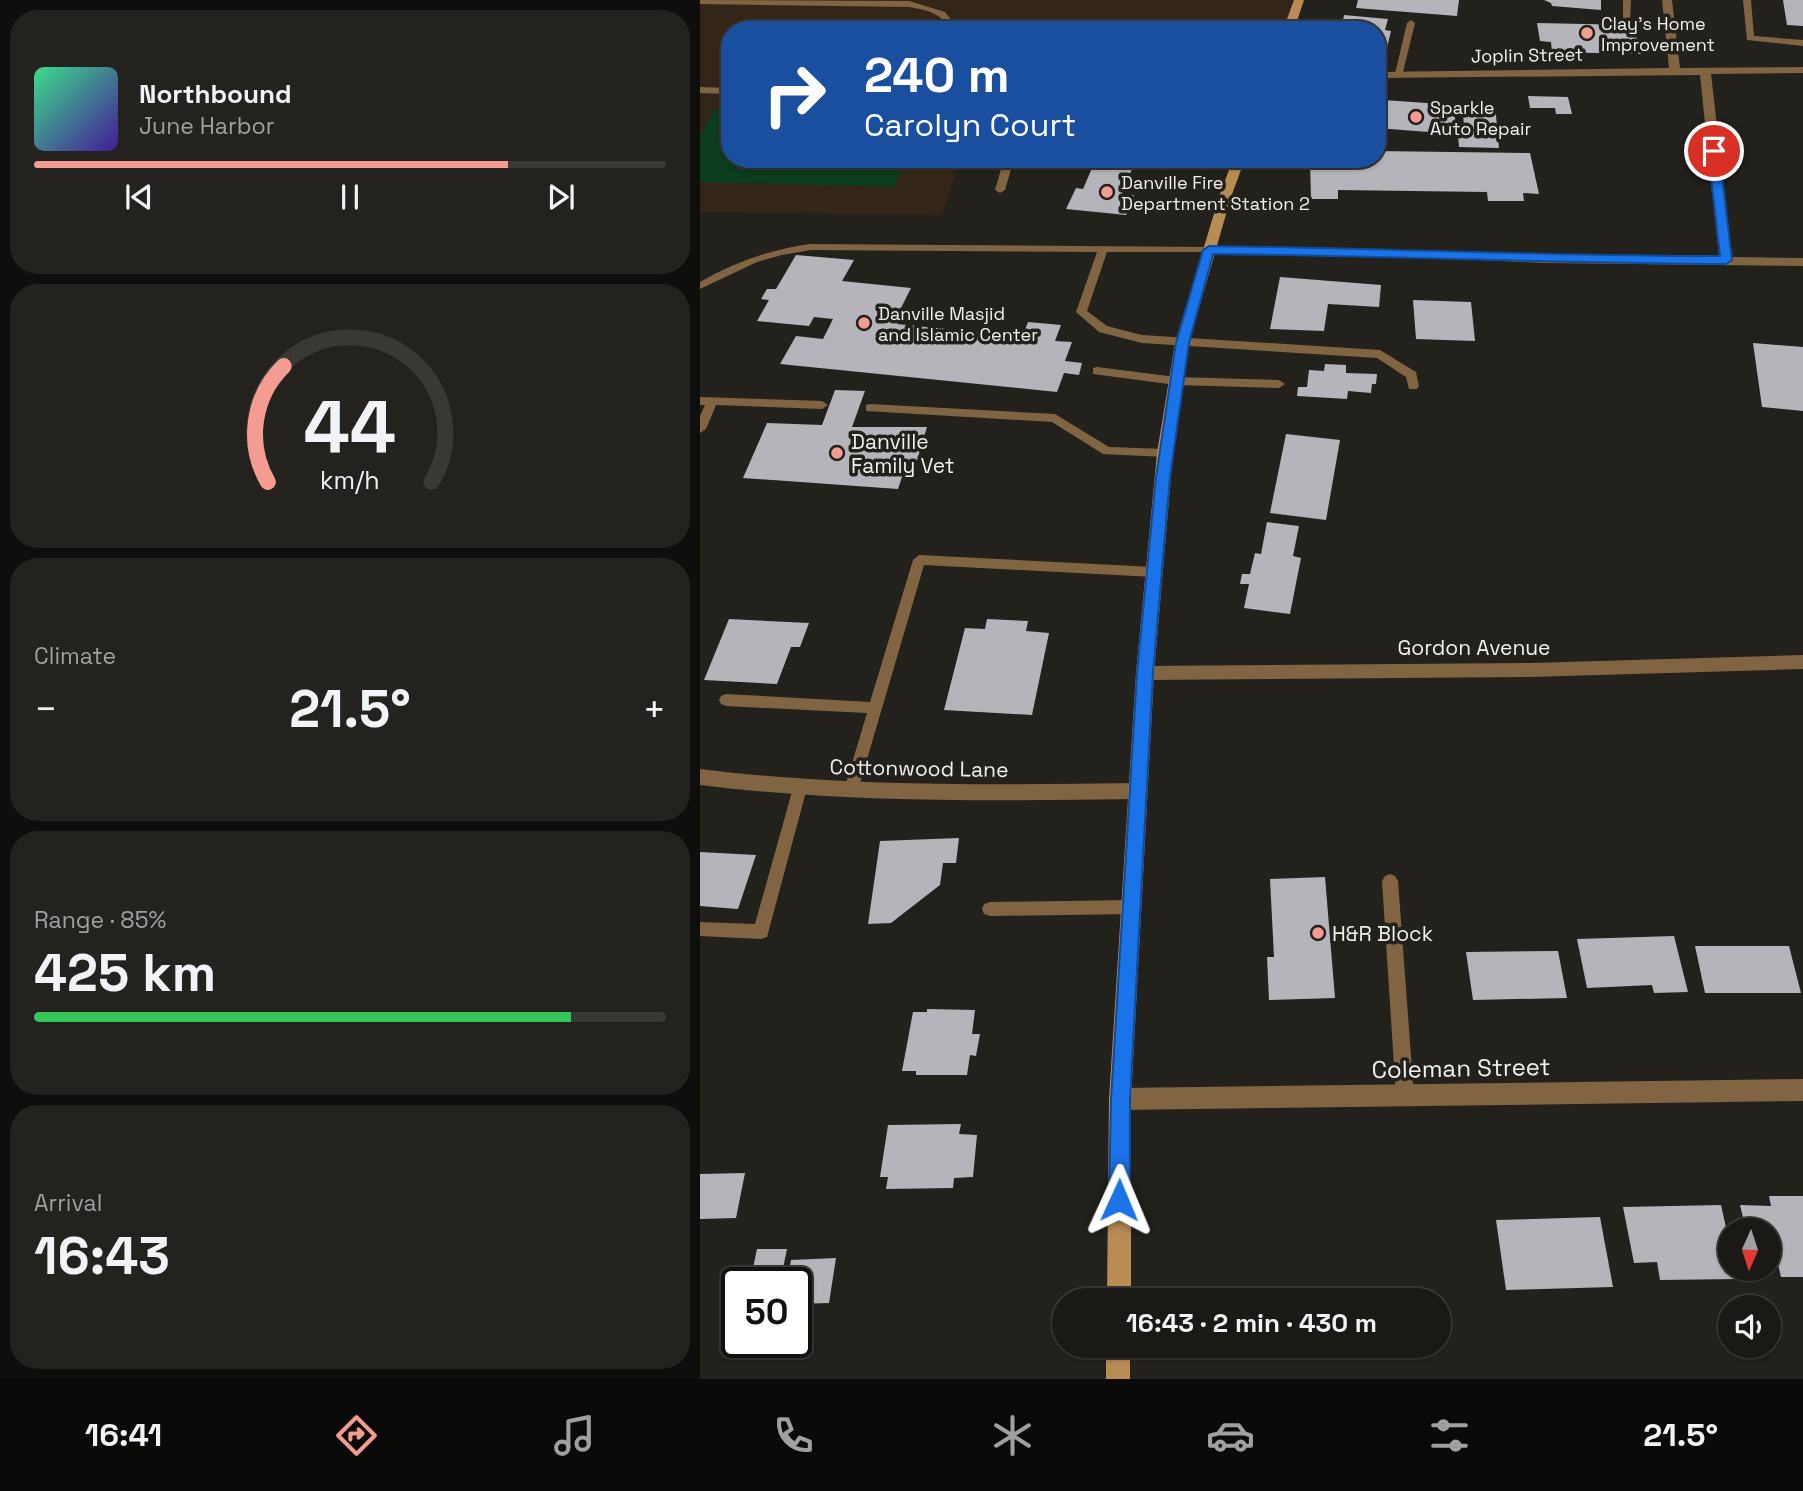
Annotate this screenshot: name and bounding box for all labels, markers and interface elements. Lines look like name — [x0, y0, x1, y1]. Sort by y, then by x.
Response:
place label: Clay’s Home Improvement — [1601, 12, 1715, 56]
marker: Clay’s Home Improvement — [1579, 25, 1595, 41]
street label: Joplin Street — [1471, 43, 1583, 67]
text: 240 m — [864, 44, 1010, 106]
icon: right — [749, 49, 840, 140]
text: Northbound — [139, 77, 292, 111]
place label: Sparkle Auto Repair — [1430, 96, 1531, 140]
text: Carolyn Court — [864, 105, 1076, 145]
marker: Sparkle Auto Repair — [1408, 109, 1424, 125]
text: June Harbor — [139, 111, 274, 141]
pin — [1684, 121, 1744, 181]
icon: arrive — [1695, 132, 1733, 170]
place label: Danville Fire Department Station 2 — [1121, 171, 1310, 215]
icon: previous — [120, 178, 158, 216]
icon: pause — [331, 178, 369, 216]
icon: next — [542, 178, 580, 216]
marker: Danville Fire Department Station 2 — [1099, 184, 1115, 200]
place label: Danville Masjid and Islamic Center — [878, 302, 1038, 346]
marker: Danville Masjid and Islamic Center — [856, 315, 872, 331]
text: 44 — [304, 380, 396, 473]
place label: Danville Family Vet — [851, 428, 954, 479]
marker: Danville Family Vet — [829, 445, 845, 461]
text: km/h — [320, 463, 380, 495]
street label: Gordon Avenue — [1397, 634, 1551, 661]
text: Climate — [34, 641, 116, 671]
text: 21.5° — [289, 676, 411, 742]
text: − — [34, 685, 58, 733]
text: + — [642, 685, 666, 733]
street label: Cottonwood Lane — [829, 753, 1009, 783]
text: Range · 85% — [34, 905, 166, 935]
place label: H&R Block — [1332, 920, 1433, 947]
marker: H&R Block — [1310, 925, 1326, 941]
text: 425 km — [34, 940, 216, 1006]
street label: Coleman Street — [1371, 1051, 1551, 1085]
position arrow — [1082, 1163, 1156, 1237]
text: Arrival — [34, 1188, 102, 1218]
north arrow — [1718, 1218, 1782, 1281]
map controls — [1718, 1218, 1781, 1358]
text: 16:43 — [34, 1223, 170, 1289]
speed limit sign: 50 — [721, 1267, 812, 1358]
button: sound — [1718, 1295, 1781, 1358]
text: 16:43 · 2 min · 430 m — [1126, 1306, 1377, 1340]
icon: directions — [332, 1411, 381, 1460]
icon: music — [550, 1411, 599, 1460]
icon: phone — [769, 1411, 818, 1460]
icon: climate — [988, 1411, 1037, 1460]
icon: car — [1206, 1411, 1255, 1460]
icon: filters — [1425, 1411, 1474, 1460]
text: 16:41 — [85, 1415, 162, 1455]
text: 21.5° — [1643, 1415, 1718, 1455]

